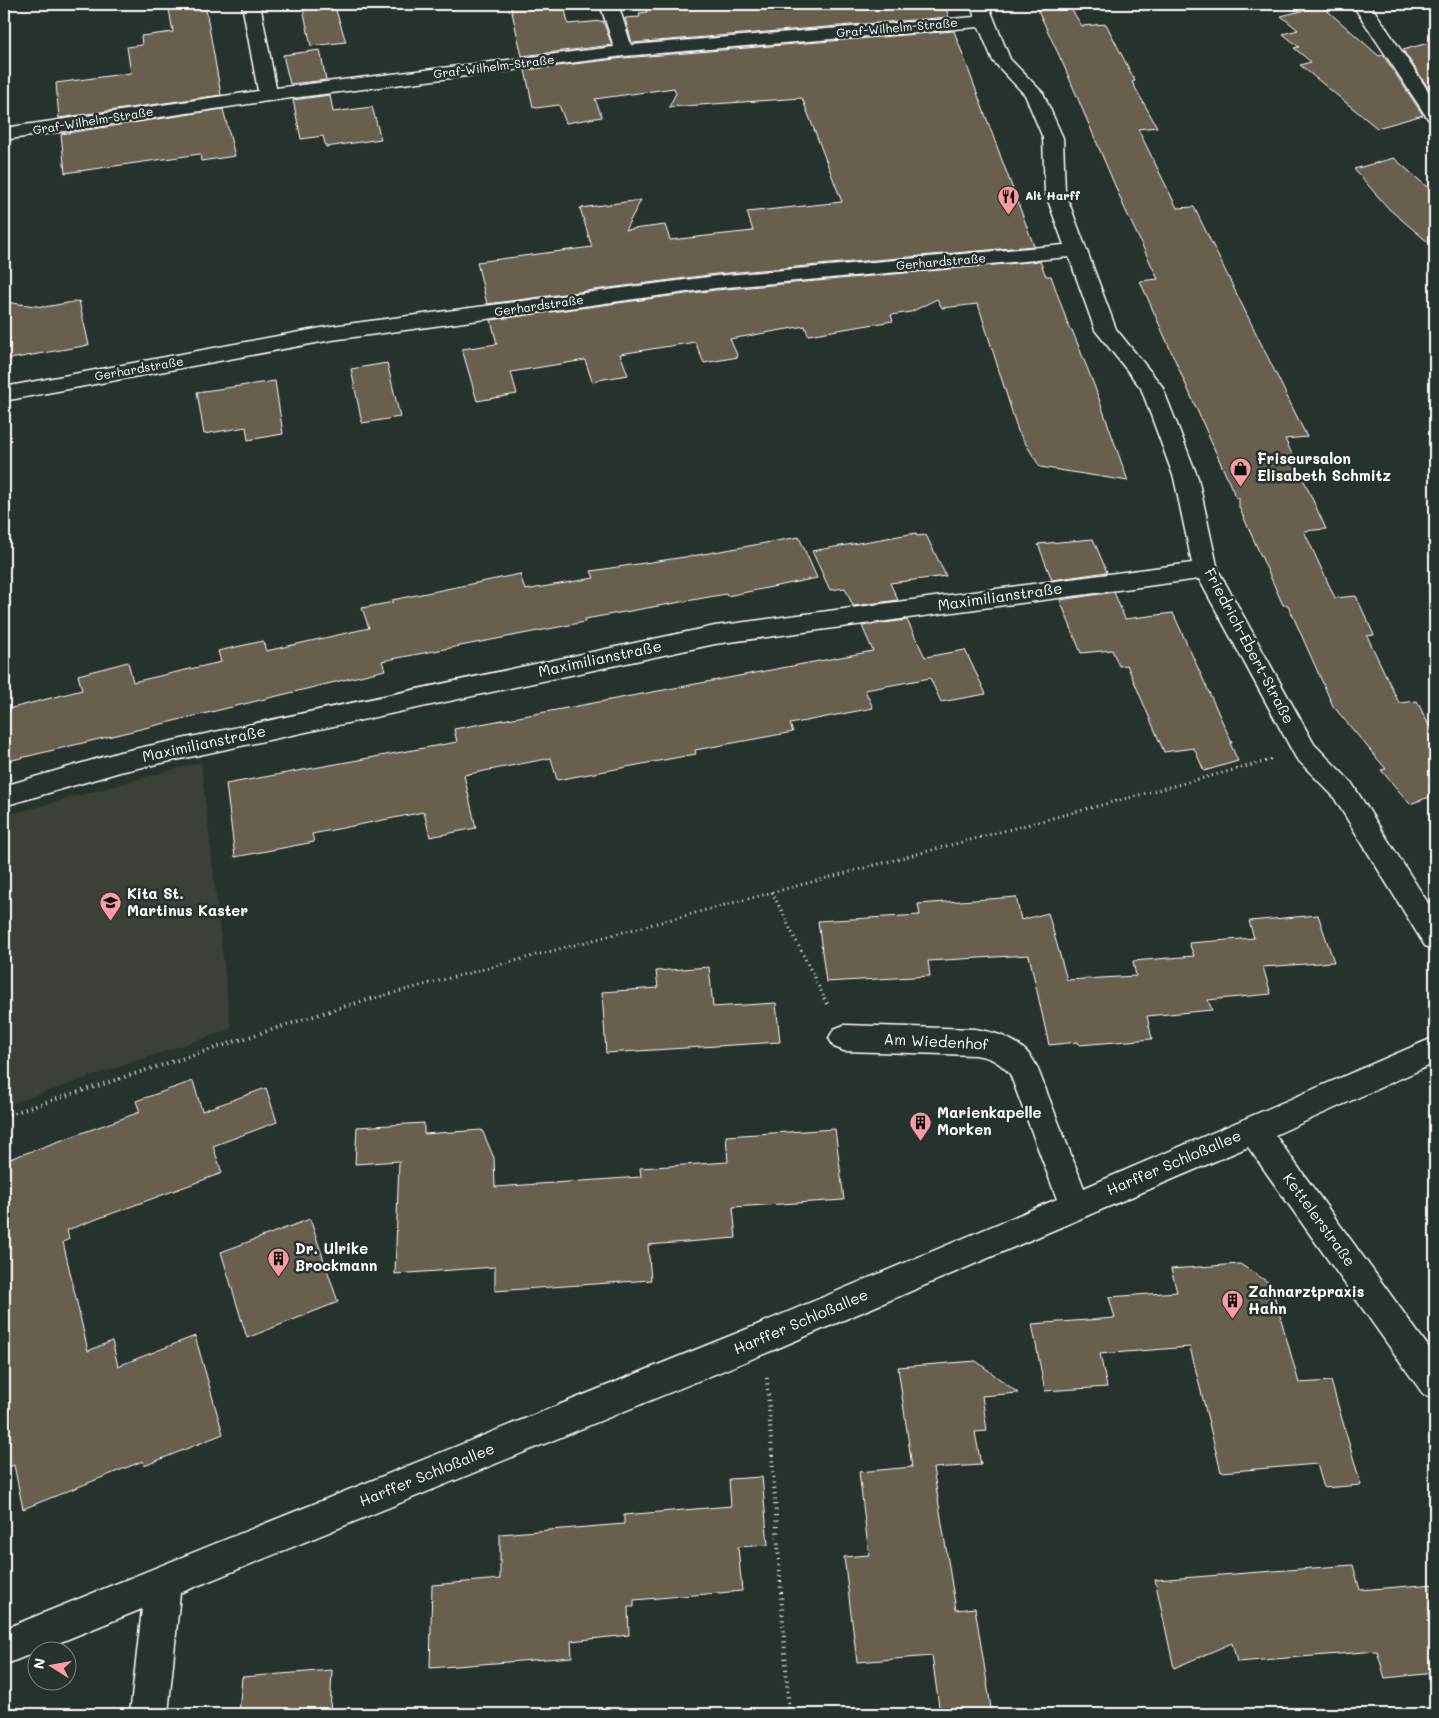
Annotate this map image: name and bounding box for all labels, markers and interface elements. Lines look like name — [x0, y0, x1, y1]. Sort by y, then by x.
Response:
street label: Graf-Wilhelm-Straße — [836, 14, 958, 40]
street label: Graf-Wilhelm-Straße — [432, 51, 555, 81]
street label: Graf-Wilhelm-Straße — [31, 103, 154, 137]
restaurant icon: Alt Harff — [997, 184, 1021, 215]
place label: Alt Harff — [1025, 187, 1081, 203]
street label: Gerhardstraße — [895, 249, 986, 273]
street label: Gerhardstraße — [493, 291, 584, 319]
street label: Gerhardstraße — [93, 352, 184, 384]
place label: Friseursalon Elisabeth Schmitz — [1257, 448, 1391, 485]
shop icon: Friseursalon Elisabeth Schmitz — [1229, 456, 1253, 487]
street label: Friedrich-Ebert-Straße — [1200, 564, 1299, 727]
street label: Maximilianstraße — [936, 577, 1063, 615]
street label: Maximilianstraße — [536, 635, 663, 681]
street label: Maximilianstraße — [140, 720, 267, 766]
place label: Kita St. Martinus Kaster — [127, 883, 248, 920]
school or university icon: Kita St. Martinus Kaster — [99, 891, 123, 922]
street label: Am Wiedenhof — [883, 1028, 990, 1054]
place label: Marienkapelle Morken — [937, 1102, 1042, 1139]
building icon: Marienkapelle Morken — [909, 1110, 933, 1141]
street label: Harffer Schloßallee — [1103, 1125, 1244, 1199]
street label: Kettelerstraße — [1279, 1169, 1361, 1270]
place label: Dr. Ulrike Brockmann — [295, 1238, 377, 1275]
building icon: Dr. Ulrike Brockmann — [267, 1246, 291, 1277]
place label: Zahnarztpraxis Hahn — [1248, 1281, 1364, 1318]
street label: Harffer Schloßallee — [730, 1284, 871, 1358]
building icon: Zahnarztpraxis Hahn — [1220, 1289, 1244, 1320]
street label: Harffer Schloßallee — [356, 1438, 497, 1510]
north arrow — [28, 1640, 78, 1690]
text: N — [28, 1656, 49, 1670]

